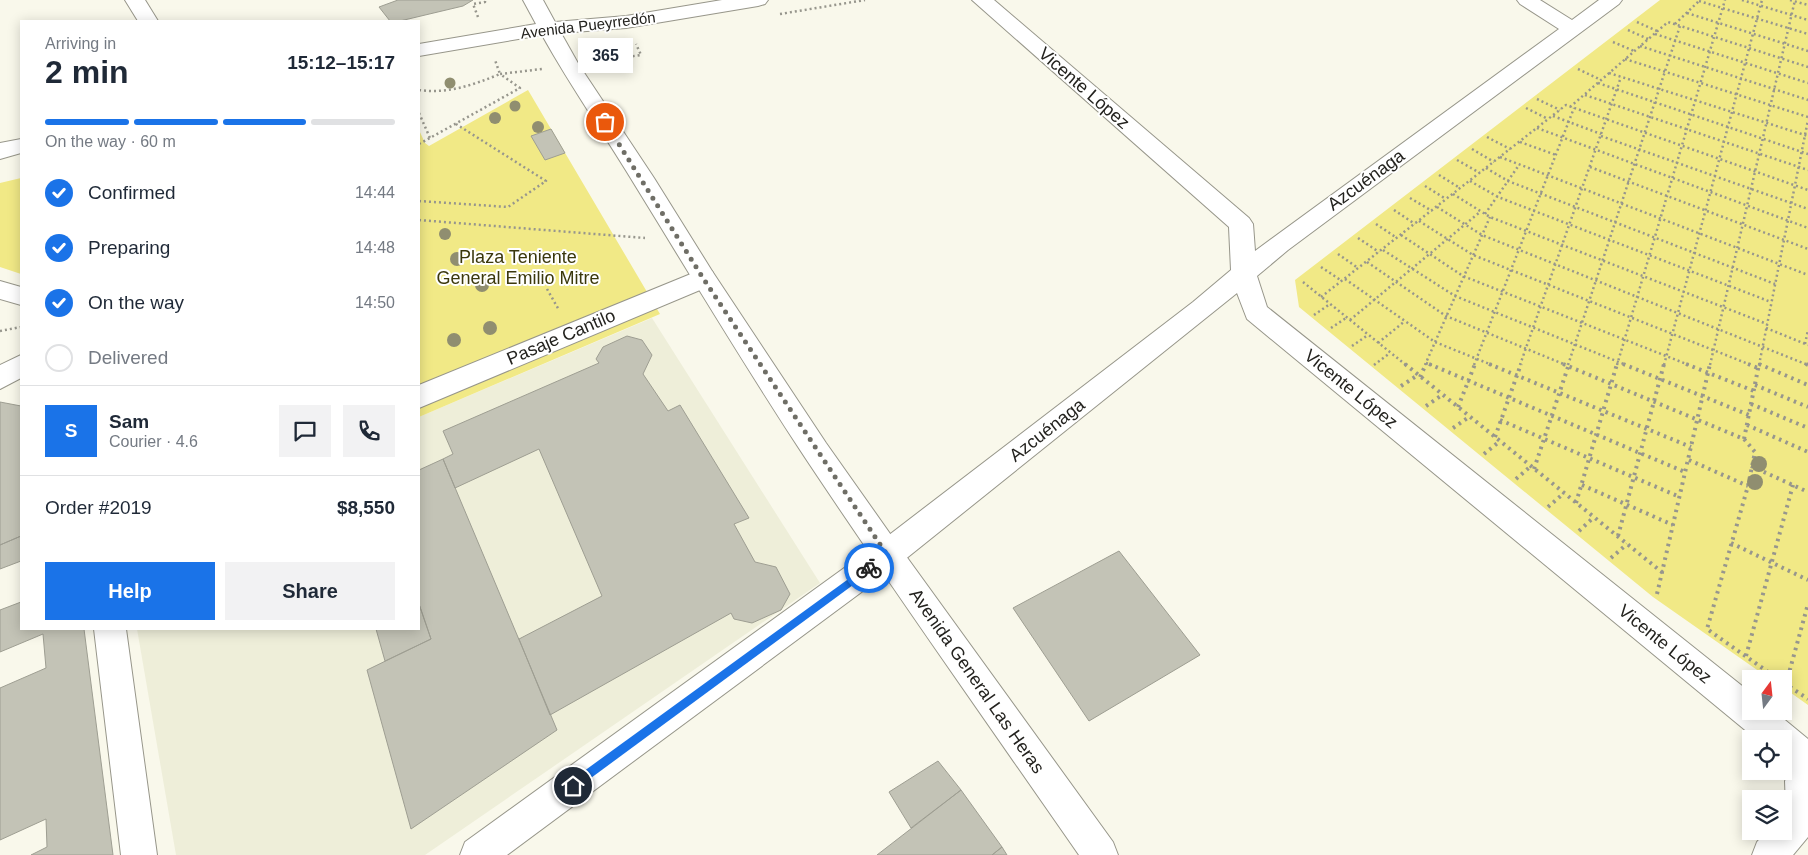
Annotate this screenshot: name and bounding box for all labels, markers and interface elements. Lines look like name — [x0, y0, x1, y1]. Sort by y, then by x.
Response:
street label: Avenida Pueyrredón — [520, 8, 656, 42]
text: Arriving in — [45, 35, 116, 52]
callout: 365 — [578, 37, 632, 72]
street label: Vicente López — [1035, 43, 1133, 133]
text: 365 — [592, 47, 619, 64]
text: 15:12–15:17 — [287, 52, 395, 73]
text: 2 min — [45, 54, 129, 90]
pin — [584, 101, 626, 143]
icon: bag — [591, 108, 619, 136]
text: On the way · 60 m — [45, 133, 176, 150]
street label: Azcuénaga — [1324, 145, 1409, 215]
icon: check — [45, 179, 73, 207]
text: Confirmed — [88, 182, 176, 203]
text: 14:44 — [355, 184, 395, 201]
icon: check — [45, 234, 73, 262]
text: Preparing — [88, 237, 170, 258]
text: 14:48 — [355, 239, 395, 256]
park label: Plaza Teniente General Emilio Mitre — [436, 247, 600, 288]
icon: check — [45, 289, 73, 317]
text: On the way — [88, 292, 184, 313]
text: 14:50 — [355, 294, 395, 311]
street label: Pasaje Cantilo — [504, 305, 618, 369]
street label: Vicente López — [1301, 345, 1401, 433]
text: Delivered — [88, 347, 168, 368]
street label: Azcuénaga — [1005, 394, 1089, 466]
button: chat — [279, 405, 331, 457]
button: phone — [343, 405, 395, 457]
text: Sam — [109, 411, 149, 432]
text: S — [65, 420, 77, 441]
text: Courier · 4.6 — [109, 433, 198, 450]
text: Order #2019 — [45, 497, 152, 518]
text: $8,550 — [337, 497, 395, 518]
courier — [844, 543, 894, 593]
icon: bike — [855, 554, 883, 582]
button: Help — [45, 562, 215, 620]
button: Share — [225, 562, 395, 620]
street label: Avenida General Las Heras — [905, 585, 1049, 777]
street label: Vicente López — [1615, 600, 1715, 688]
north arrow — [1742, 670, 1792, 720]
map controls — [1742, 670, 1792, 840]
button: locate — [1742, 730, 1792, 780]
pin — [552, 765, 594, 807]
icon: home — [559, 772, 587, 800]
button: layers — [1742, 790, 1792, 840]

